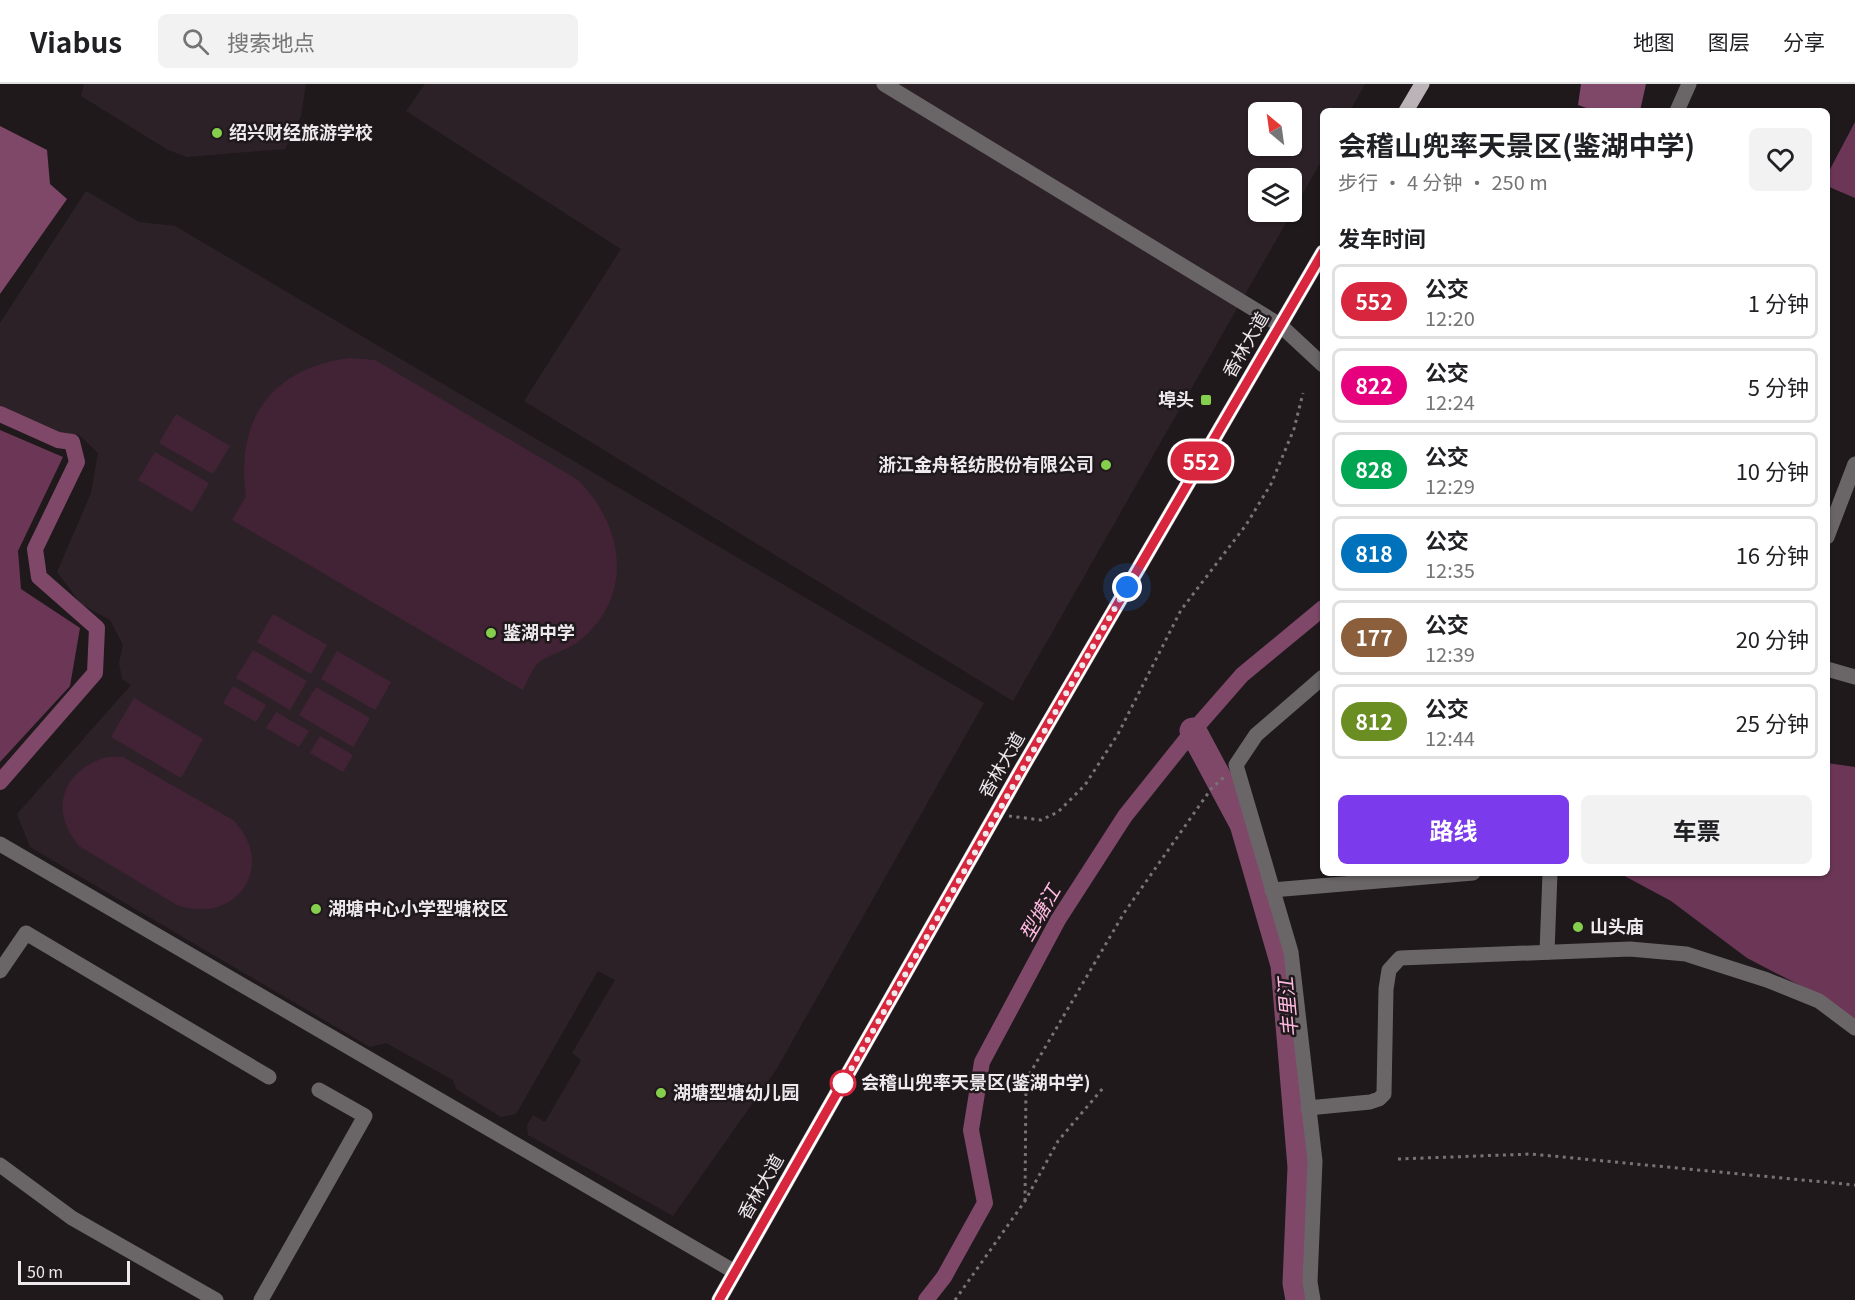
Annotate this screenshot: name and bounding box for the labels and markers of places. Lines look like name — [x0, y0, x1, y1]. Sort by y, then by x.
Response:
place label: 绍兴财经旅游学校 — [229, 118, 373, 144]
marker: 绍兴财经旅游学校 — [210, 126, 224, 140]
place label: 埠头 — [1158, 385, 1194, 411]
marker: 埠头 — [1199, 393, 1213, 407]
place label: 浙江金舟轻纺股份有限公司 — [878, 450, 1094, 476]
marker: 浙江金舟轻纺股份有限公司 — [1099, 458, 1113, 472]
place label: 鉴湖中学 — [503, 618, 575, 644]
marker: 鉴湖中学 — [484, 626, 498, 640]
place label: 湖塘中心小学型塘校区 — [328, 894, 508, 920]
marker: 湖塘中心小学型塘校区 — [309, 902, 323, 916]
place label: 山头庙 — [1590, 912, 1644, 938]
marker: 山头庙 — [1571, 920, 1585, 934]
place label: 会稽山兜率天景区(鉴湖中学) — [861, 1068, 1091, 1094]
marker: 会稽山兜率天景区(鉴湖中学) — [830, 1070, 856, 1096]
place label: 湖塘型塘幼儿园 — [673, 1078, 799, 1104]
marker: 湖塘型塘幼儿园 — [654, 1086, 668, 1100]

